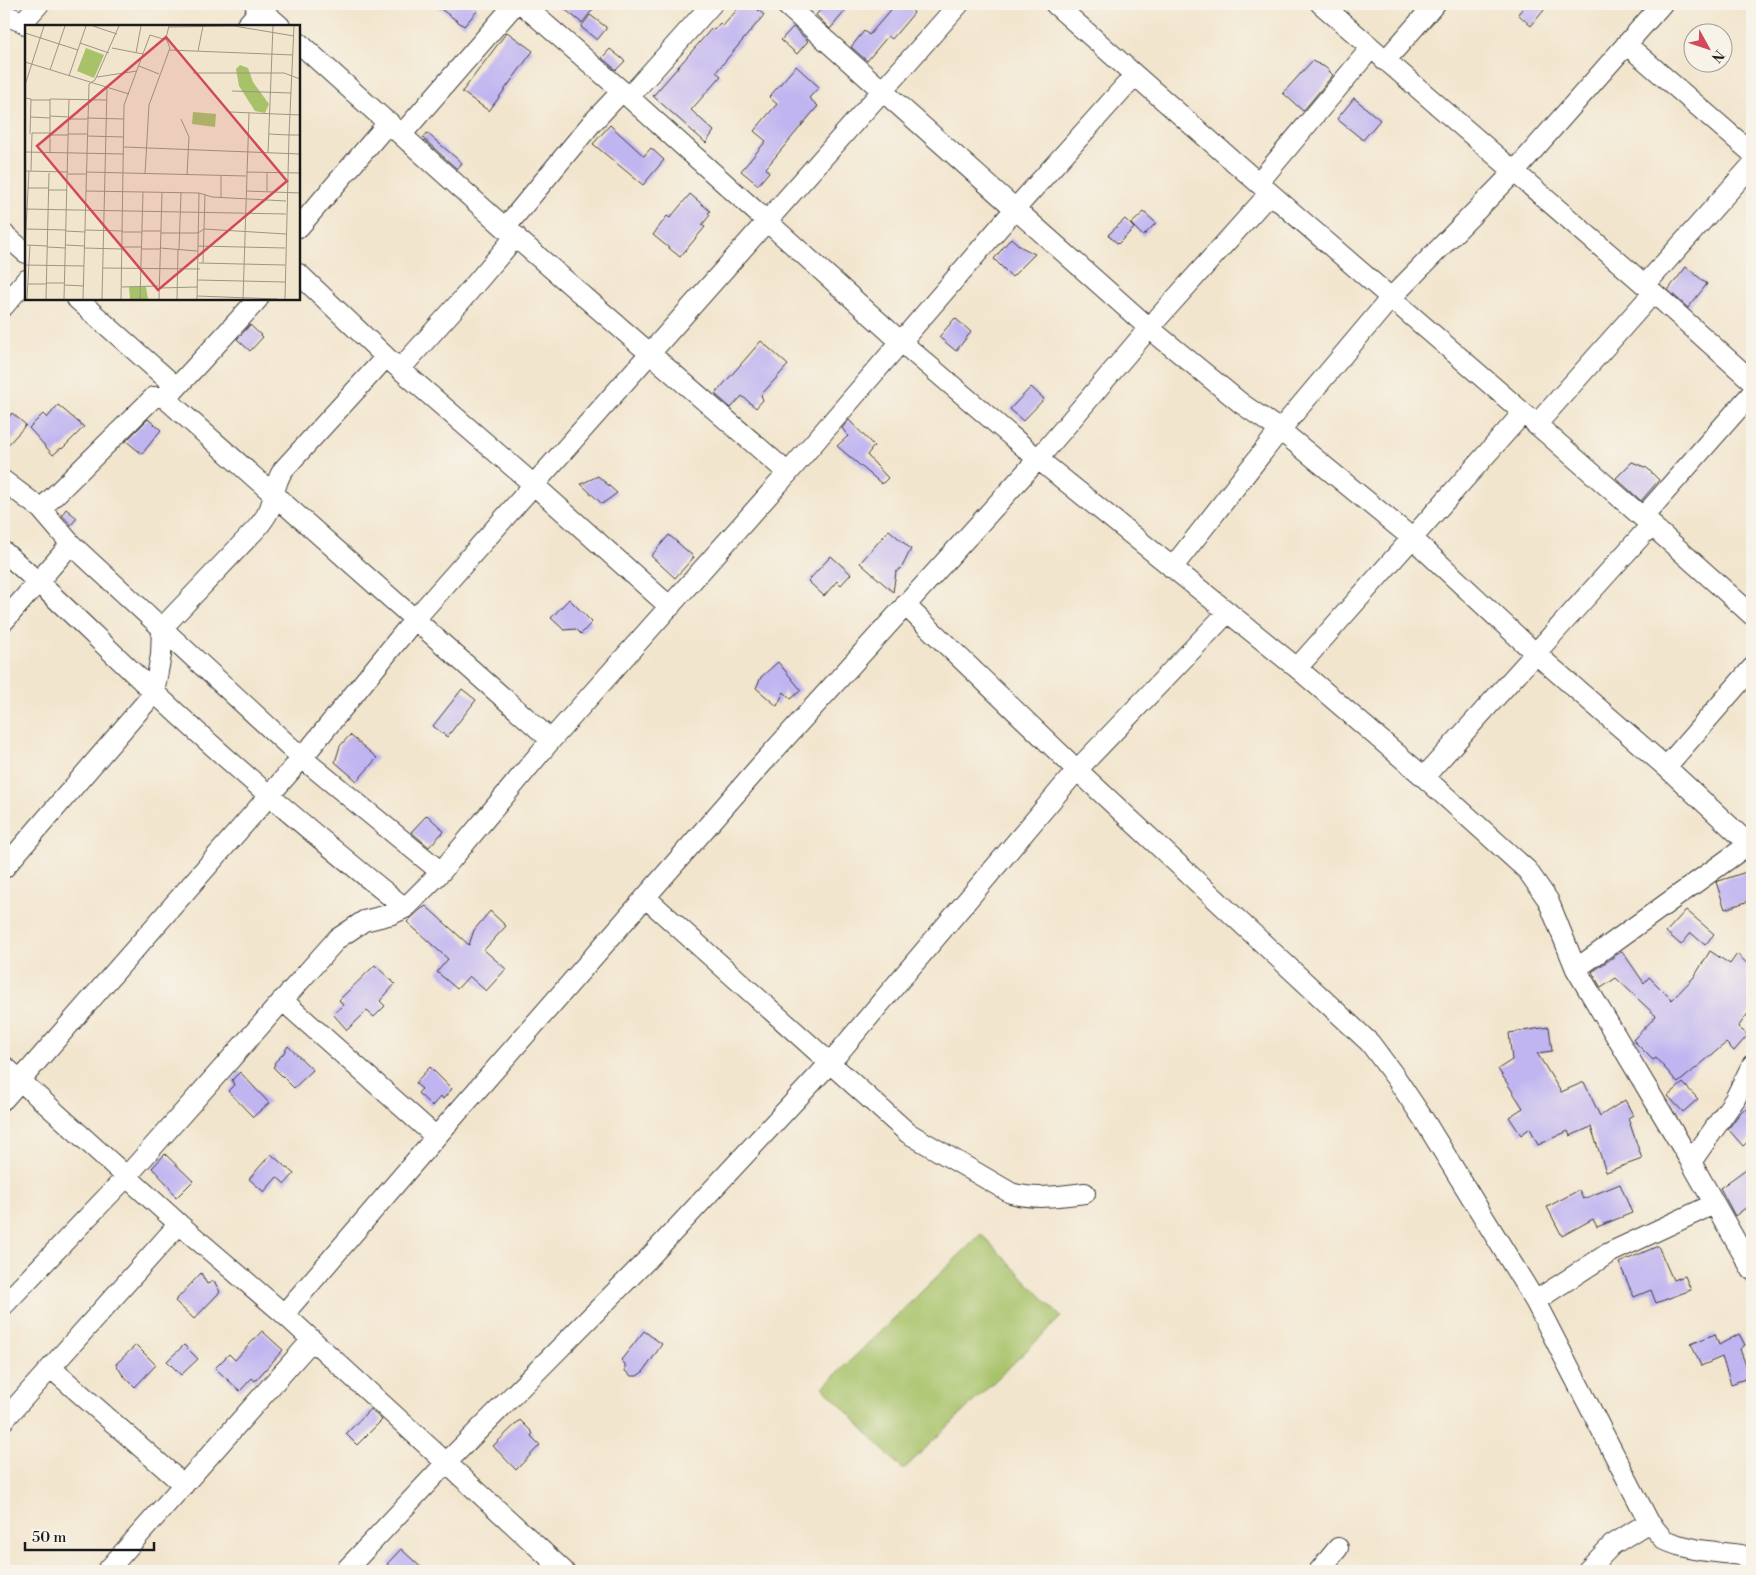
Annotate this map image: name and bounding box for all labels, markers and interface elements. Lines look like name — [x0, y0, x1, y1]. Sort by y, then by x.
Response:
north arrow — [1684, 22, 1734, 72]
inset map — [25, 25, 300, 300]
text: N — [1707, 46, 1728, 66]
scale bar — [25, 1520, 154, 1552]
text: 50 m — [32, 1528, 66, 1547]

